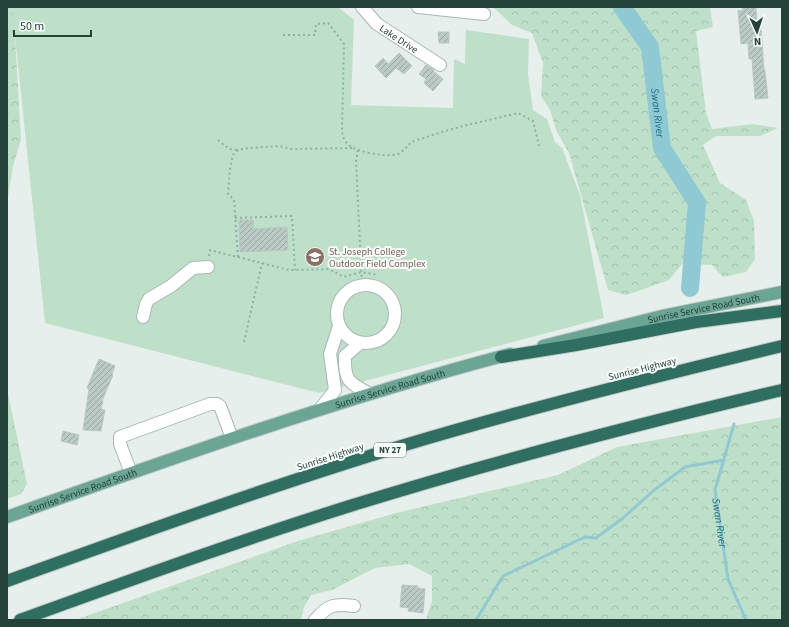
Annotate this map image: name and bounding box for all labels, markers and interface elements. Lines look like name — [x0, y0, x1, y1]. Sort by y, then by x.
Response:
scale bar — [14, 12, 91, 38]
north arrow — [737, 12, 777, 52]
text: 50 m — [20, 18, 44, 35]
street label: Lake Drive — [377, 21, 421, 57]
text: N — [753, 34, 762, 49]
water label: Swan River — [647, 87, 668, 140]
place label: St. Joseph College Outdoor Field Complex — [329, 245, 426, 271]
school or university icon: St. Joseph College Outdoor Field Complex — [304, 246, 326, 268]
street label: Sunrise Service Road South — [646, 291, 761, 327]
street label: Sunrise Highway — [607, 354, 678, 384]
street label: Sunrise Service Road South — [333, 366, 447, 412]
street label: Sunrise Highway — [295, 439, 366, 474]
road number: NY 27 — [374, 443, 406, 457]
street label: Sunrise Service Road South — [26, 466, 139, 517]
water label: Swan River — [708, 497, 731, 550]

